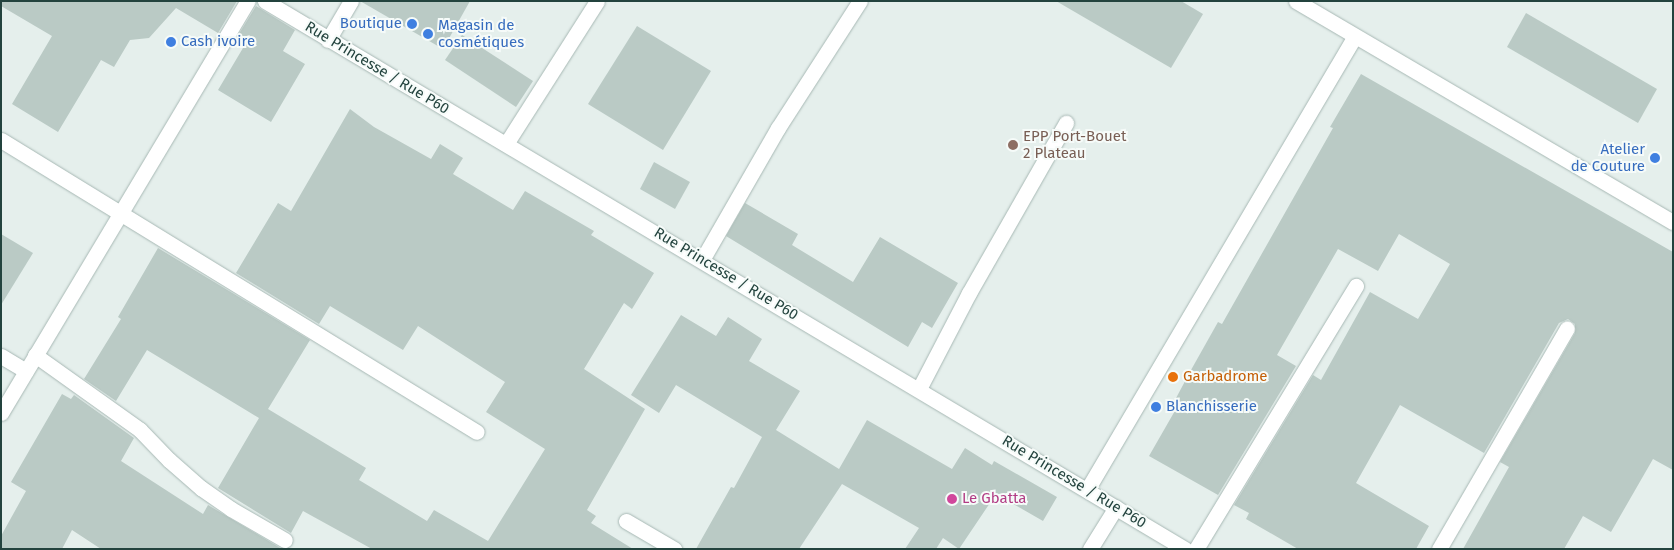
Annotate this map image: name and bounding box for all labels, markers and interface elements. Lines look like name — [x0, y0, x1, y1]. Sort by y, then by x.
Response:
place label: Boutique — [340, 15, 402, 33]
place label: Magasin de cosmétiques — [438, 16, 524, 51]
street label: Rue Princesse / Rue P60 — [302, 18, 452, 118]
marker: Boutique — [406, 18, 418, 30]
marker: Magasin de cosmétiques — [422, 28, 434, 40]
place label: Cash ivoire — [181, 33, 255, 51]
marker: Cash ivoire — [165, 36, 177, 48]
place label: EPP Port-Bouet 2 Plateau — [1023, 127, 1126, 162]
marker: EPP Port-Bouet 2 Plateau — [1007, 139, 1019, 151]
place label: Atelier de Couture — [1571, 140, 1645, 175]
marker: Atelier de Couture — [1649, 152, 1661, 164]
street label: Rue Princesse / Rue P60 — [651, 224, 801, 324]
place label: Garbadrome — [1183, 368, 1267, 386]
marker: Garbadrome — [1167, 371, 1179, 383]
place label: Blanchisserie — [1166, 398, 1257, 416]
marker: Blanchisserie — [1150, 401, 1162, 413]
street label: Rue Princesse / Rue P60 — [999, 432, 1149, 532]
place label: Le Gbatta — [962, 490, 1027, 508]
marker: Le Gbatta — [946, 493, 958, 505]

